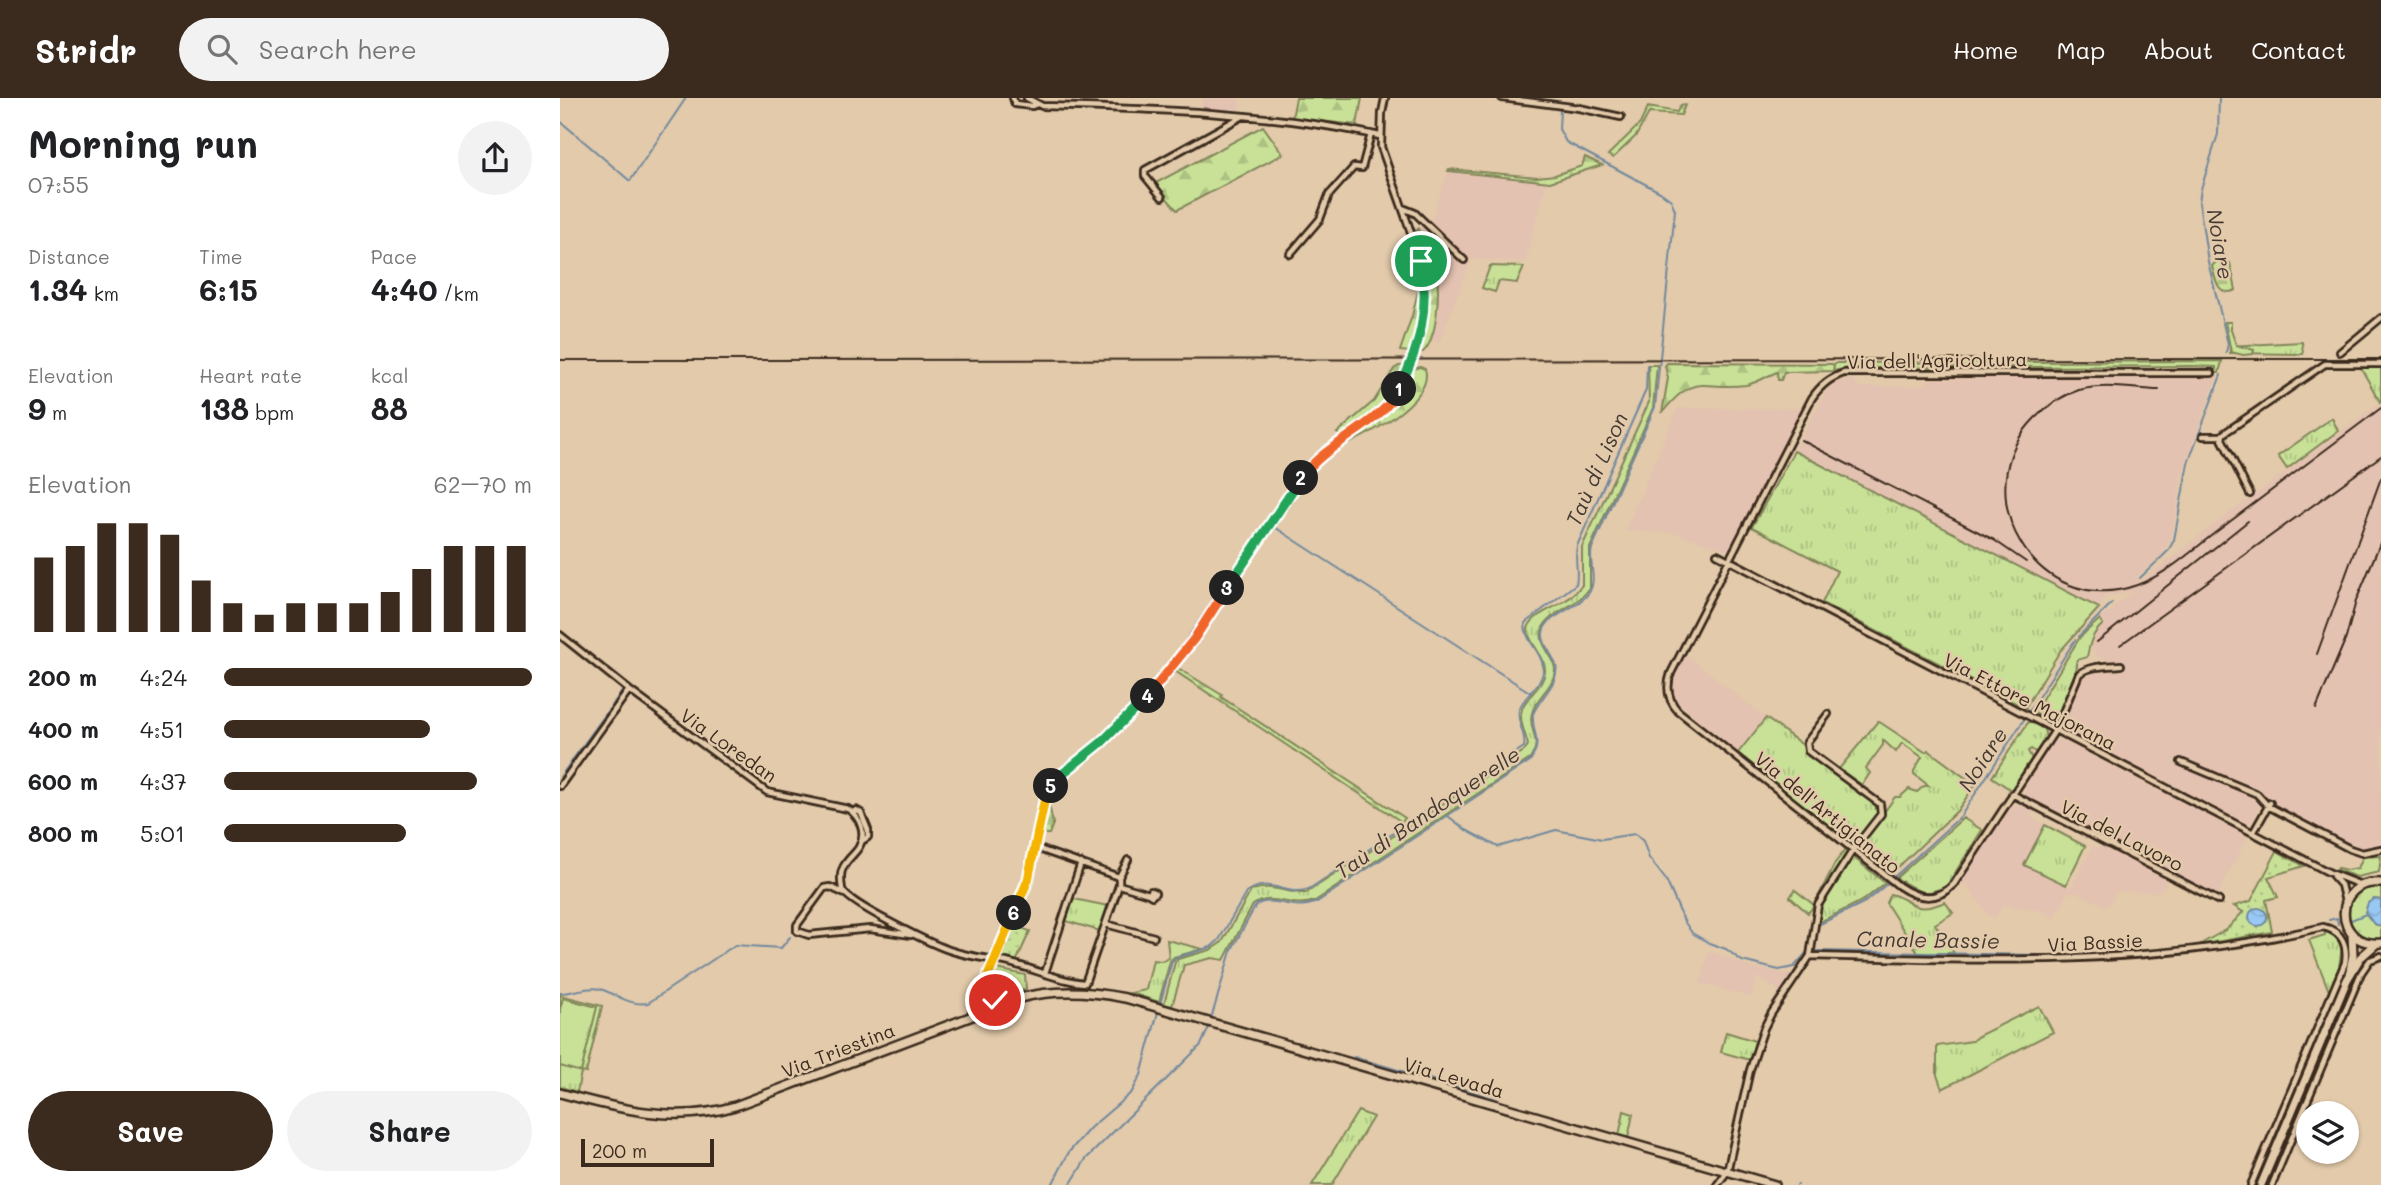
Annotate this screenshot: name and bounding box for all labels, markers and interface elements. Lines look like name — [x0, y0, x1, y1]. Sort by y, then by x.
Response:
search box — [179, 18, 669, 81]
text: Stridr — [35, 28, 137, 71]
icon: search — [203, 30, 241, 68]
text: Search here — [259, 32, 417, 66]
text: Home — [1953, 34, 2018, 65]
text: Map — [2056, 34, 2105, 65]
text: About — [2143, 34, 2213, 65]
text: Contact — [2251, 34, 2346, 65]
text: Morning run — [28, 118, 258, 168]
button: share — [458, 121, 532, 195]
text: 07:55 — [28, 169, 89, 199]
water label: Noiare — [2202, 207, 2240, 281]
pin — [1391, 231, 1451, 291]
icon: arrive — [1402, 242, 1440, 280]
text: Distance — [28, 244, 110, 269]
text: Time — [199, 244, 243, 269]
text: Pace — [371, 244, 417, 269]
text: 1.34 — [28, 269, 88, 309]
text: 6:15 — [199, 269, 258, 309]
text: 4:40 — [371, 269, 438, 309]
text: km — [88, 281, 119, 306]
text: /km — [438, 281, 479, 306]
street label: Via dell'Agricoltura — [1847, 346, 2027, 374]
text: Elevation — [28, 363, 113, 388]
text: Heart rate — [199, 363, 302, 388]
text: kcal — [371, 363, 409, 388]
pin: 1 — [1382, 372, 1416, 406]
text: 1 — [1394, 376, 1403, 401]
text: 9 — [28, 388, 46, 428]
text: 138 — [199, 388, 249, 428]
text: 88 — [371, 388, 408, 428]
text: m — [46, 400, 67, 425]
text: bpm — [249, 400, 294, 425]
water label: Taù di Lison — [1559, 408, 1633, 530]
pin: 2 — [1284, 460, 1318, 496]
text: 2 — [1295, 465, 1306, 490]
text: Elevation — [28, 469, 131, 499]
text: 62–70 m — [434, 469, 532, 499]
pin: 3 — [1210, 570, 1244, 606]
text: 3 — [1221, 575, 1232, 600]
street label: Via Ettore Majorana — [1939, 647, 2121, 755]
text: 200 m — [28, 662, 97, 692]
text: 4:24 — [140, 662, 187, 692]
pin: 4 — [1130, 678, 1166, 714]
text: 4 — [1141, 683, 1154, 708]
street label: Via Loredan — [676, 702, 782, 788]
text: 400 m — [28, 714, 99, 744]
text: 4:51 — [140, 714, 184, 744]
water label: Noiare — [1951, 722, 2013, 796]
water label: Taù di Bandoquerelle — [1329, 740, 1525, 884]
street label: Via dell'Artigianato — [1750, 745, 1906, 879]
text: 600 m — [28, 766, 98, 796]
text: 4:37 — [140, 766, 187, 796]
pin: 5 — [1034, 768, 1068, 804]
text: 5 — [1045, 773, 1056, 798]
street label: Via del Lavoro — [2056, 793, 2188, 877]
text: 800 m — [28, 818, 98, 848]
text: 5:01 — [140, 818, 185, 848]
pin: 6 — [996, 896, 1032, 930]
text: 6 — [1008, 900, 1019, 925]
water label: Canale Bassie — [1856, 924, 2000, 954]
street label: Via Bassie — [2047, 927, 2143, 957]
pin — [965, 970, 1025, 1030]
icon: check — [976, 981, 1014, 1019]
street label: Via Triestina — [778, 1017, 898, 1083]
street label: Via Levada — [1401, 1051, 1507, 1103]
button: Save — [28, 1091, 273, 1171]
button: Share — [287, 1091, 532, 1171]
map controls — [2296, 1101, 2359, 1164]
button: layers — [2296, 1101, 2359, 1164]
scale bar — [581, 1136, 714, 1168]
text: 200 m — [592, 1138, 647, 1163]

